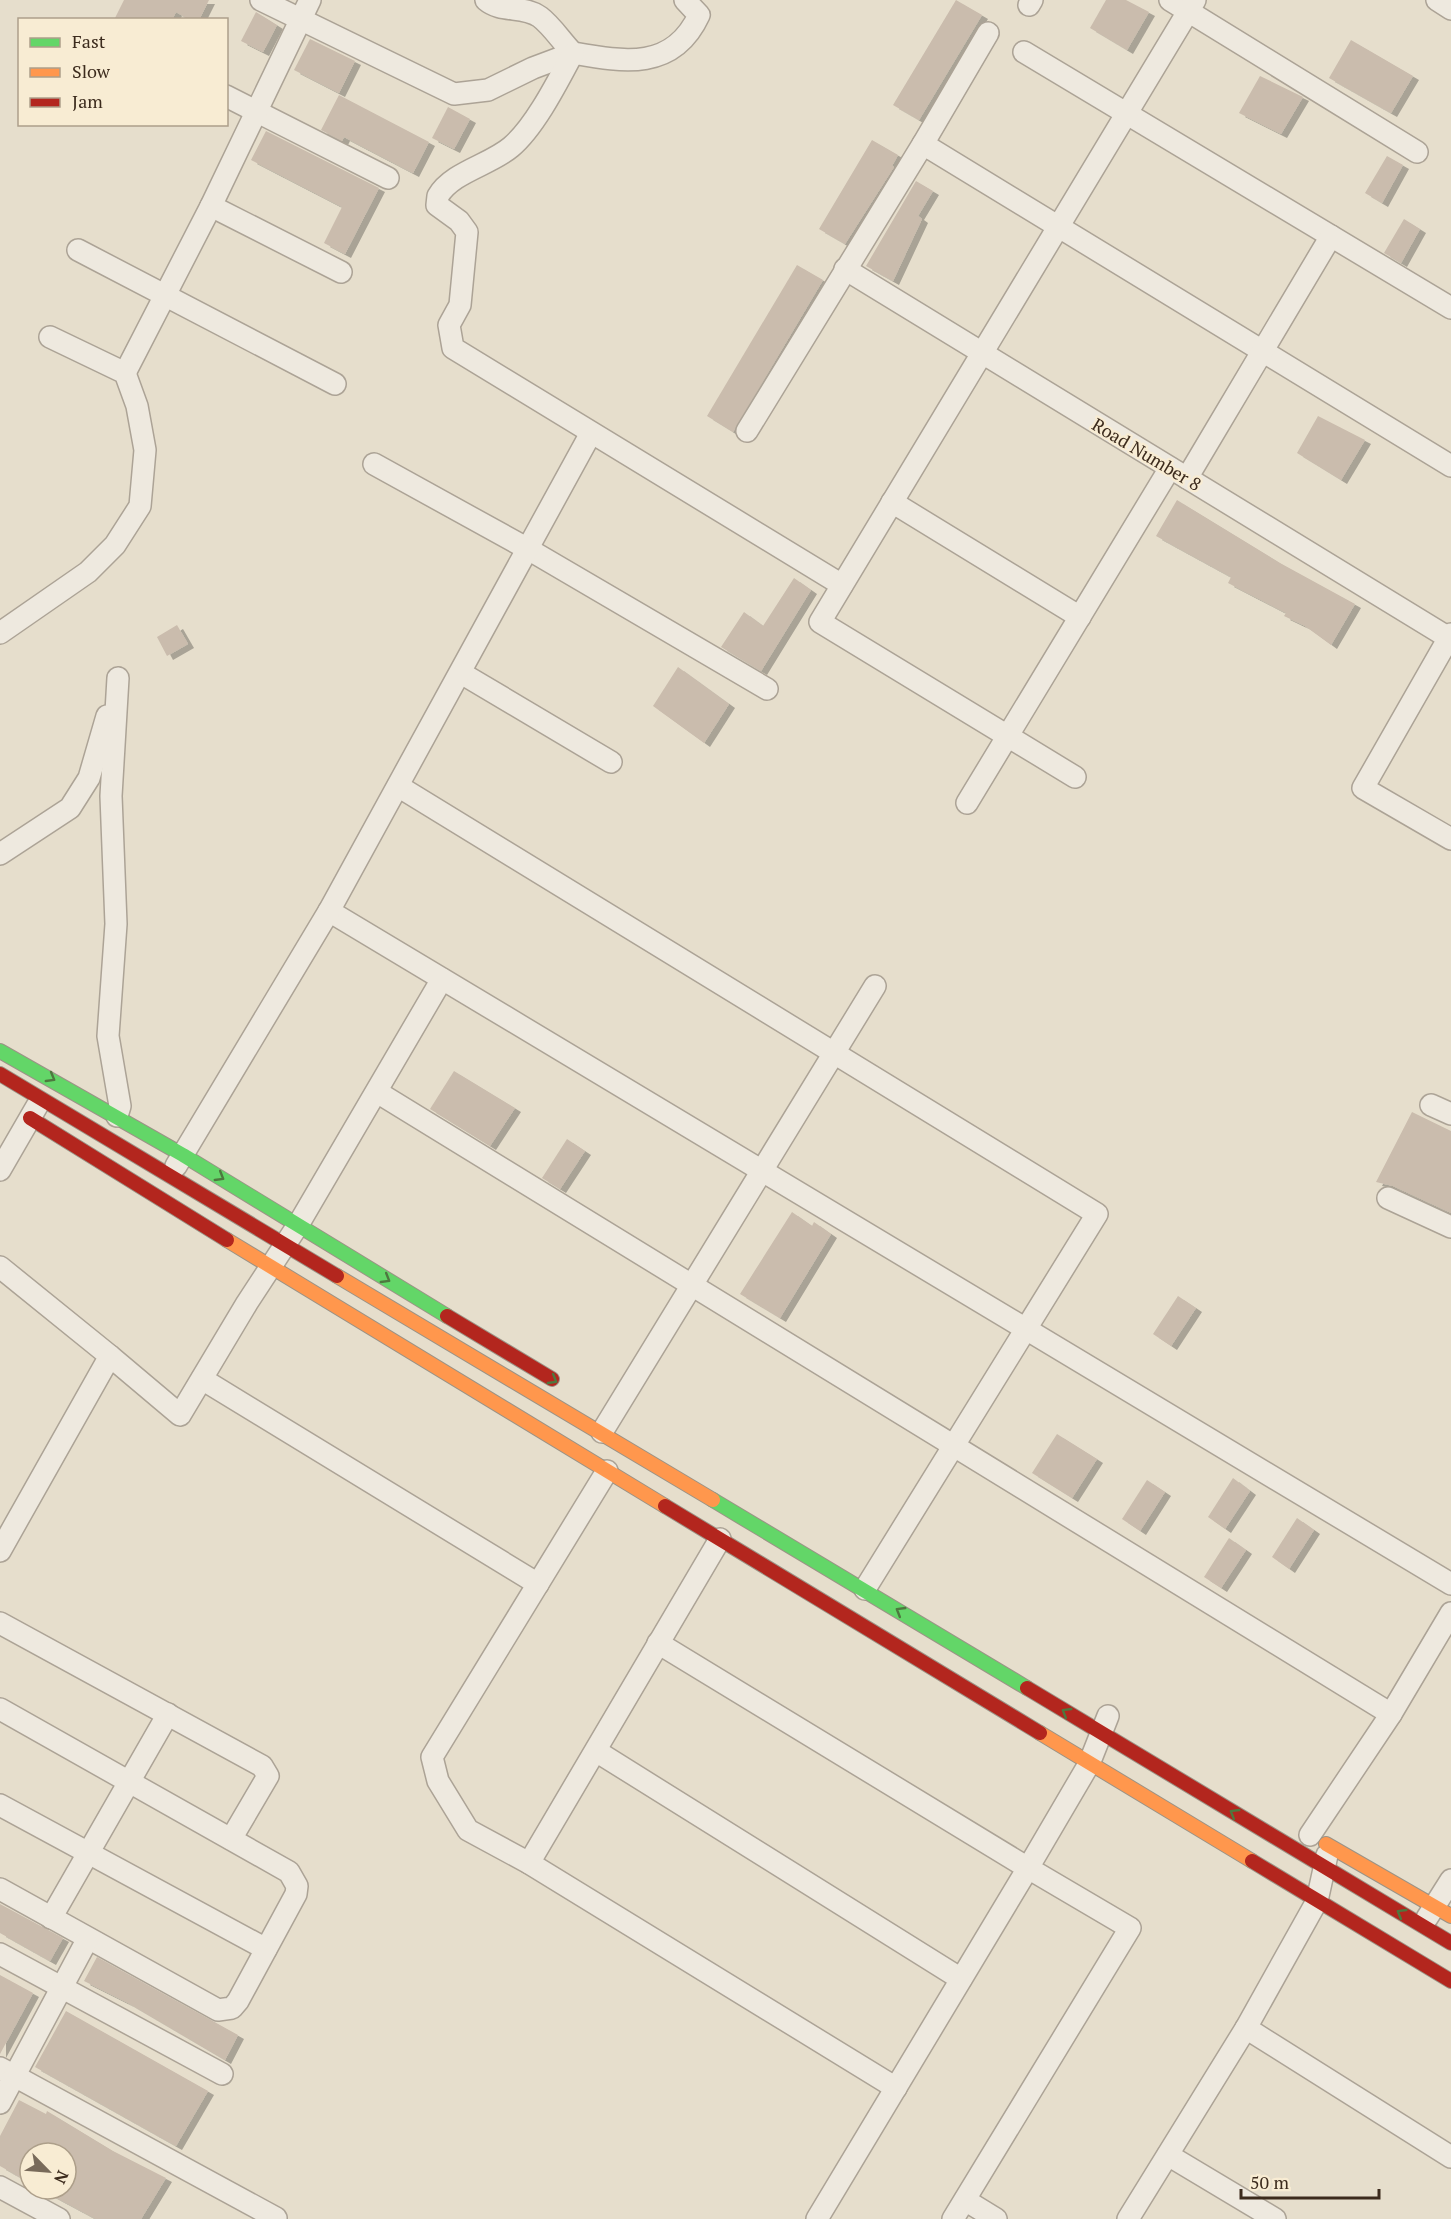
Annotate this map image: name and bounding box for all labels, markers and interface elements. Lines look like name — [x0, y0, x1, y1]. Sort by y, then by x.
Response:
legend — [18, 18, 228, 126]
text: Fast — [72, 29, 106, 53]
text: Slow — [72, 59, 111, 83]
text: Jam — [72, 89, 103, 113]
street label: Road Number 8 — [1088, 412, 1206, 496]
one-way arrow — [45, 1071, 56, 1083]
one-way arrow — [214, 1170, 224, 1182]
one-way arrow — [380, 1271, 390, 1283]
one-way arrow — [547, 1372, 557, 1384]
one-way arrow — [896, 1606, 906, 1618]
one-way arrow — [1062, 1709, 1073, 1720]
one-way arrow — [1230, 1808, 1240, 1820]
one-way arrow — [1397, 1908, 1407, 1920]
north arrow — [18, 2141, 78, 2201]
scale bar — [1241, 2162, 1379, 2200]
text: N — [49, 2167, 74, 2187]
text: 50 m — [1250, 2170, 1290, 2194]

